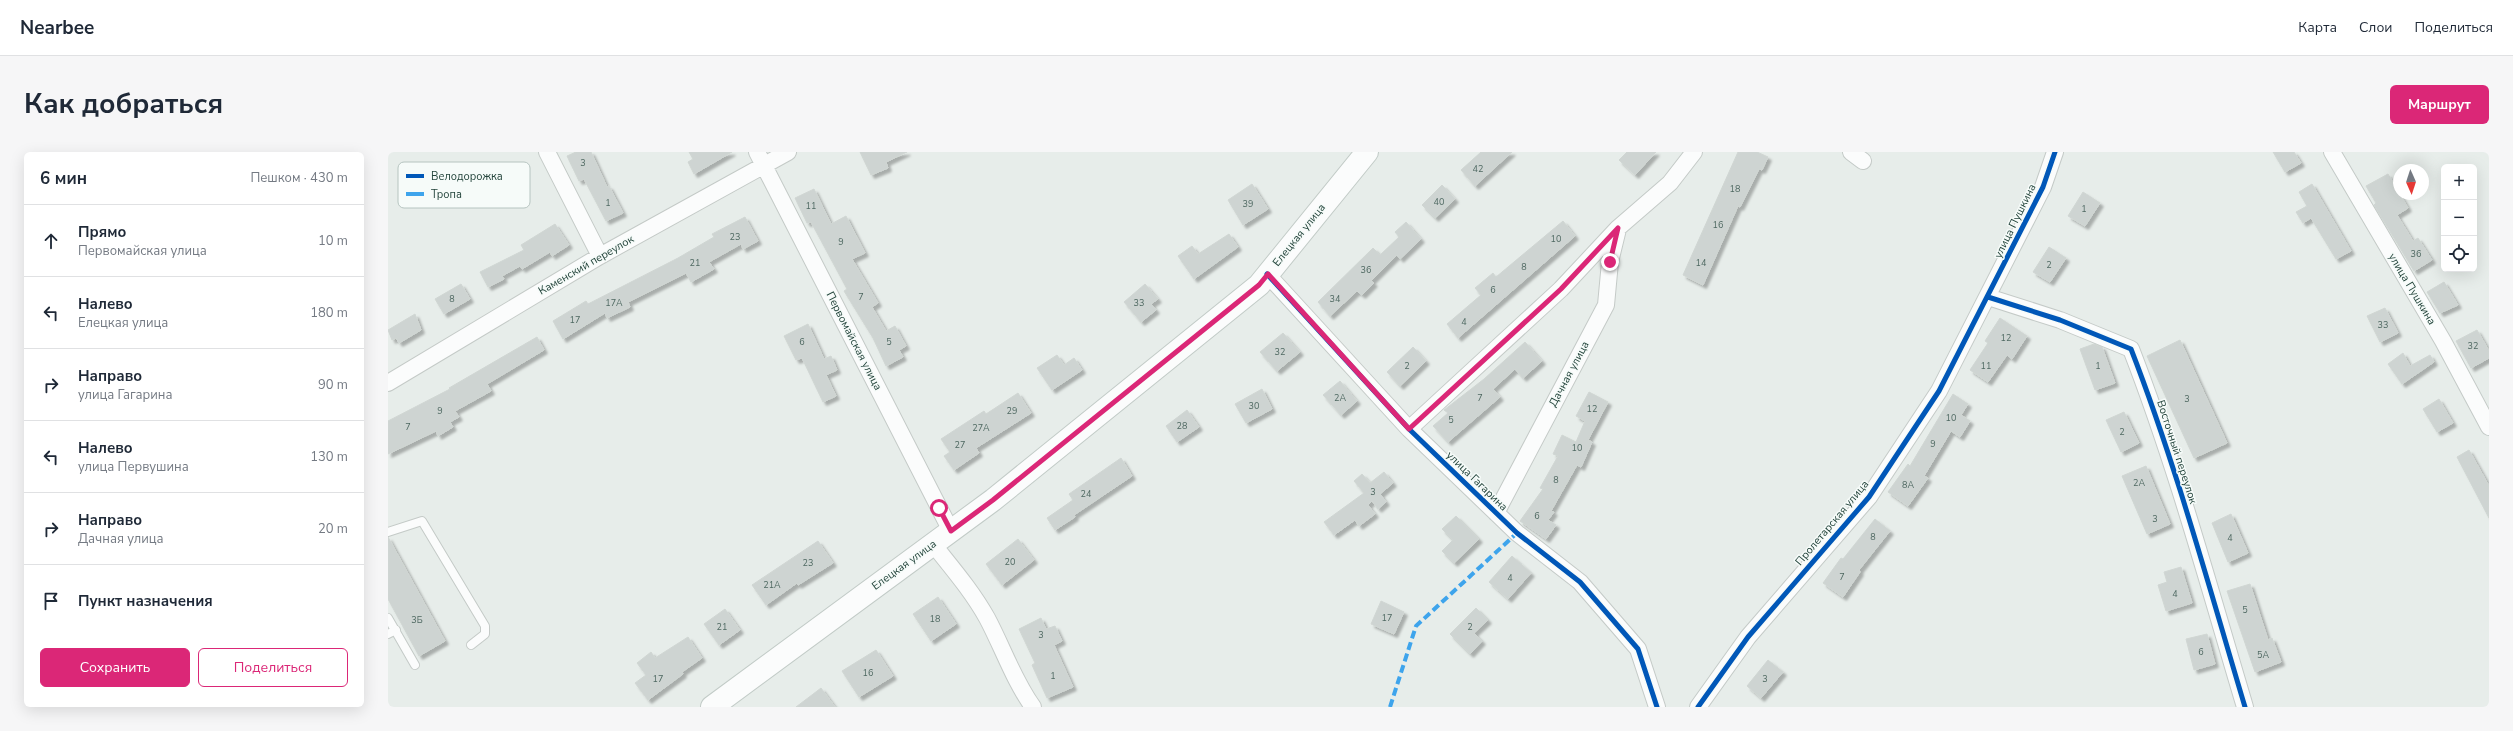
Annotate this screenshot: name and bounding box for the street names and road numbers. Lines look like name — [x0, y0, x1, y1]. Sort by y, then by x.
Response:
street label: улица Пушкина — [1991, 181, 2040, 261]
street label: Елецкая улица — [1269, 201, 1329, 269]
street label: Каменский переулок — [536, 231, 637, 298]
street label: улица Пушкина — [2385, 250, 2439, 328]
street label: Первомайская улица — [823, 289, 885, 393]
street label: Дачная улица — [1545, 338, 1593, 409]
street label: Восточный переулок — [2153, 398, 2201, 506]
street label: улица Гагарина — [1443, 448, 1511, 514]
street label: Пролетарская улица — [1792, 477, 1872, 569]
street label: Елецкая улица — [869, 536, 939, 594]

